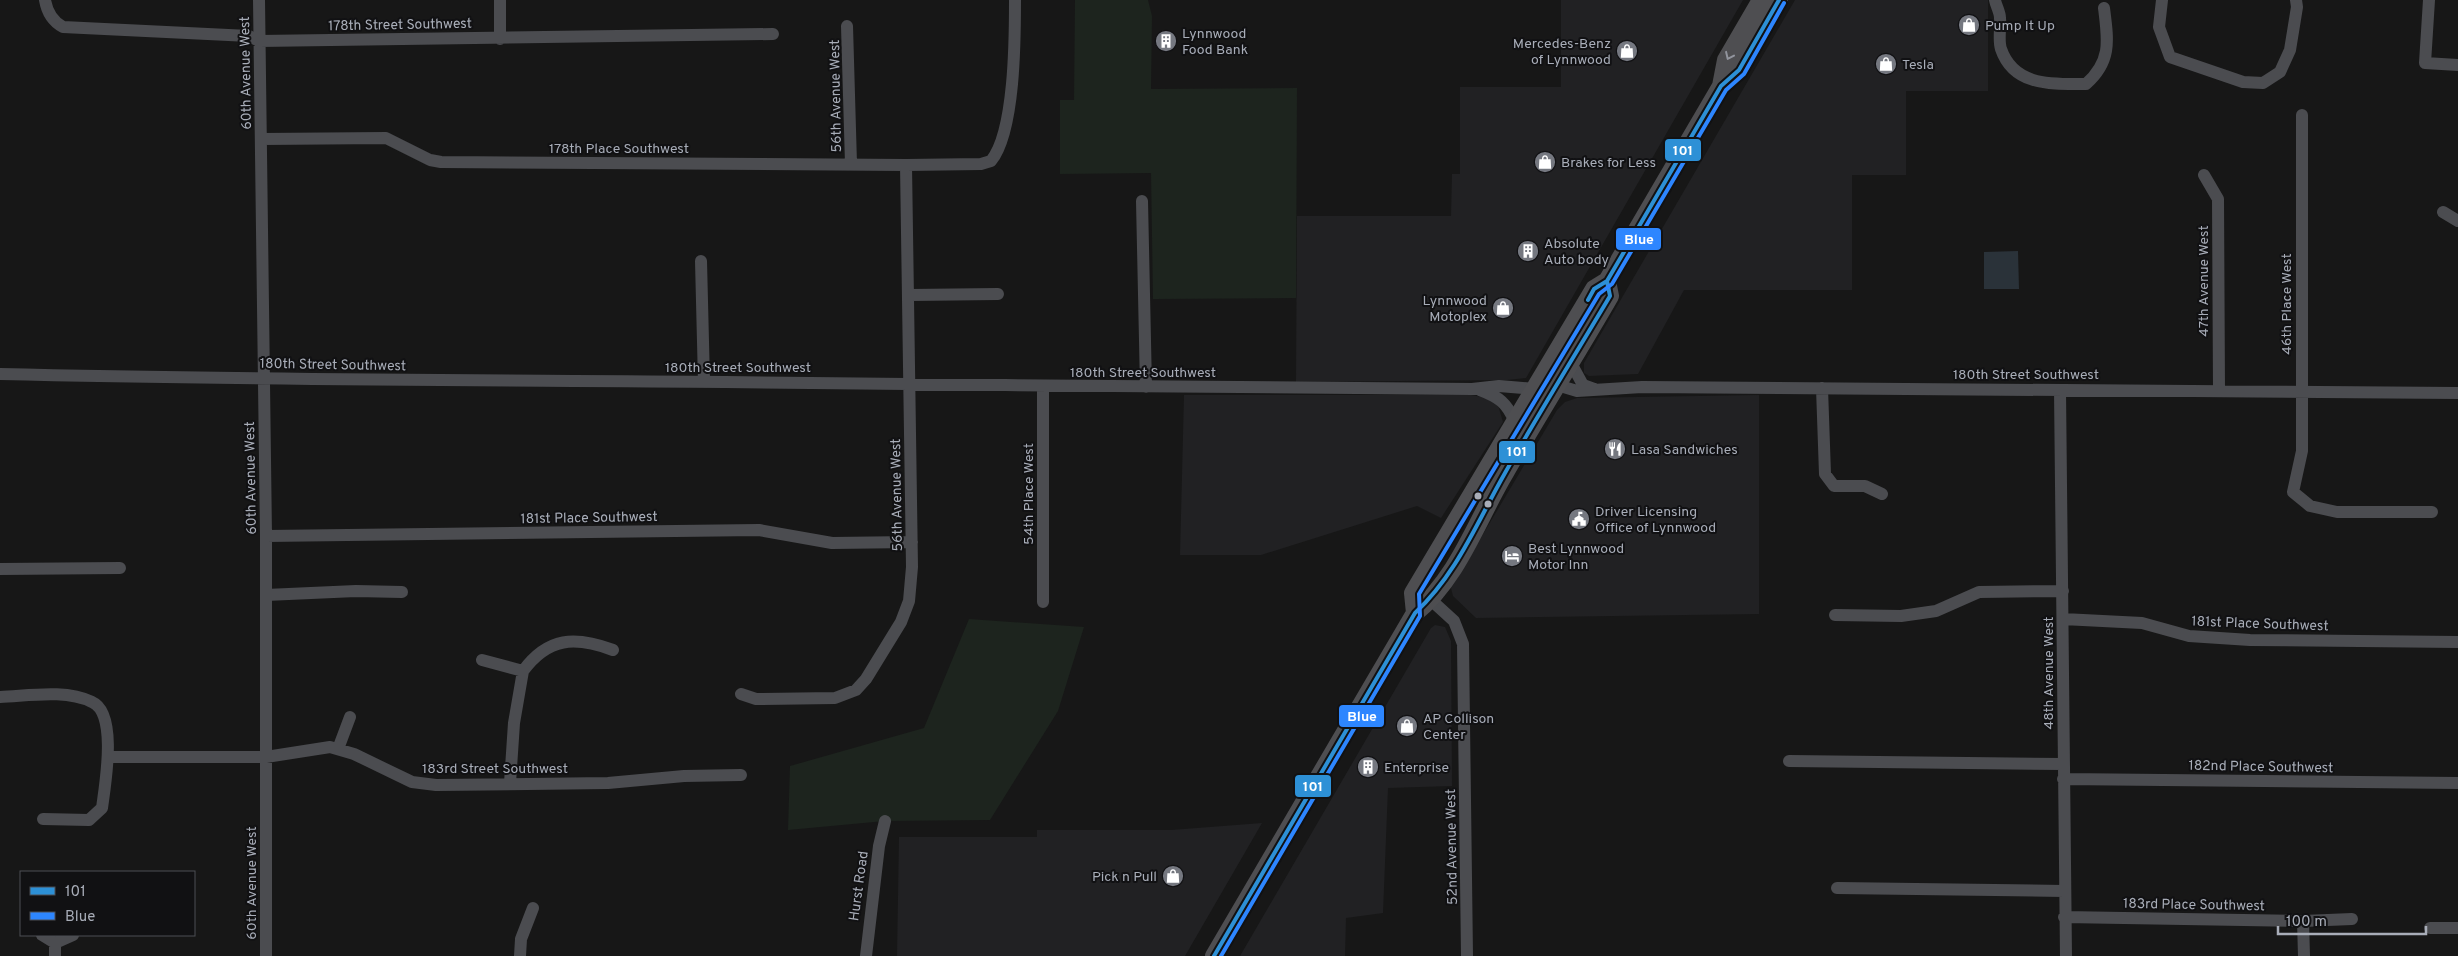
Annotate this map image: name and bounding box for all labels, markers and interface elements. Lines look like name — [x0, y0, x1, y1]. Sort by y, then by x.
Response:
shop icon: Pump It Up — [1957, 13, 1981, 37]
street label: 60th Avenue West — [237, 16, 256, 130]
street label: 178th Street Southwest — [328, 16, 472, 35]
place label: Pump It Up — [1985, 18, 2055, 35]
place label: Lynnwood Food Bank — [1182, 26, 1248, 59]
building icon: Lynnwood Food Bank — [1154, 29, 1178, 53]
place label: Mercedes-Benz of Lynnwood — [1513, 36, 1611, 69]
street label: 56th Avenue West — [827, 39, 846, 153]
shop icon: Mercedes-Benz of Lynnwood — [1615, 39, 1639, 63]
one-way arrow — [1725, 51, 1735, 60]
shop icon: Tesla — [1874, 52, 1898, 76]
place label: Tesla — [1902, 57, 1934, 74]
line badge: 101 — [1664, 138, 1702, 162]
street label: 178th Place Southwest — [549, 141, 689, 158]
text: 101 — [1673, 143, 1693, 160]
shop icon: Brakes for Less — [1533, 150, 1557, 174]
place label: Brakes for Less — [1561, 155, 1656, 172]
street label: 47th Avenue West — [2196, 225, 2213, 337]
line badge: Blue — [1615, 227, 1662, 251]
text: Blue — [1624, 232, 1654, 249]
place label: Absolute Auto body — [1544, 236, 1609, 269]
building icon: Absolute Auto body — [1516, 239, 1540, 263]
street label: 46th Place West — [2279, 253, 2296, 355]
place label: Lynnwood Motoplex — [1423, 293, 1487, 326]
shop icon: Lynnwood Motoplex — [1491, 296, 1515, 320]
street label: 180th Street Southwest — [260, 356, 406, 375]
street label: 180th Street Southwest — [665, 360, 811, 377]
street label: 180th Street Southwest — [1070, 365, 1216, 382]
street label: 180th Street Southwest — [1953, 367, 2099, 384]
street label: 60th Avenue West — [242, 421, 261, 535]
restaurant icon: Lasa Sandwiches — [1603, 437, 1627, 461]
street label: 56th Avenue West — [888, 438, 907, 552]
line badge: 101 — [1498, 440, 1536, 464]
place label: Lasa Sandwiches — [1631, 442, 1738, 459]
street label: 54th Place West — [1021, 443, 1038, 545]
text: 101 — [1507, 444, 1527, 461]
unlabelled marker — [1473, 491, 1483, 501]
unlabelled marker — [1483, 499, 1493, 509]
place label: Driver Licensing Office of Lynnwood — [1595, 504, 1716, 537]
public building icon: Driver Licensing Office of Lynnwood — [1567, 507, 1591, 531]
street label: 181st Place Southwest — [520, 509, 658, 528]
place label: Best Lynnwood Motor Inn — [1528, 541, 1624, 574]
hotel icon: Best Lynnwood Motor Inn — [1500, 544, 1524, 568]
street label: 181st Place Southwest — [2191, 614, 2329, 635]
street label: 48th Avenue West — [2041, 616, 2058, 730]
line badge: Blue — [1338, 704, 1385, 728]
text: Blue — [1347, 709, 1377, 726]
place label: AP Collison Center — [1423, 711, 1494, 744]
shop icon: AP Collison Center — [1395, 714, 1419, 738]
building icon: Enterprise — [1356, 755, 1380, 779]
street label: 182nd Place Southwest — [2188, 758, 2334, 777]
place label: Enterprise — [1384, 760, 1449, 777]
street label: 183rd Street Southwest — [422, 761, 568, 778]
line badge: 101 — [1294, 774, 1332, 798]
text: 101 — [1303, 779, 1323, 796]
street label: 52nd Avenue West — [1443, 789, 1462, 905]
street label: 60th Avenue West — [244, 826, 261, 940]
street label: Hurst Road — [846, 850, 873, 922]
shop icon: Pick n Pull — [1161, 864, 1185, 888]
place label: Pick n Pull — [1092, 869, 1157, 886]
legend — [20, 871, 195, 936]
text: 101 — [65, 883, 86, 902]
street label: 183rd Place Southwest — [2123, 896, 2265, 915]
scale bar — [2278, 904, 2426, 936]
text: Blue — [65, 908, 95, 927]
text: 100 m — [2286, 913, 2327, 932]

